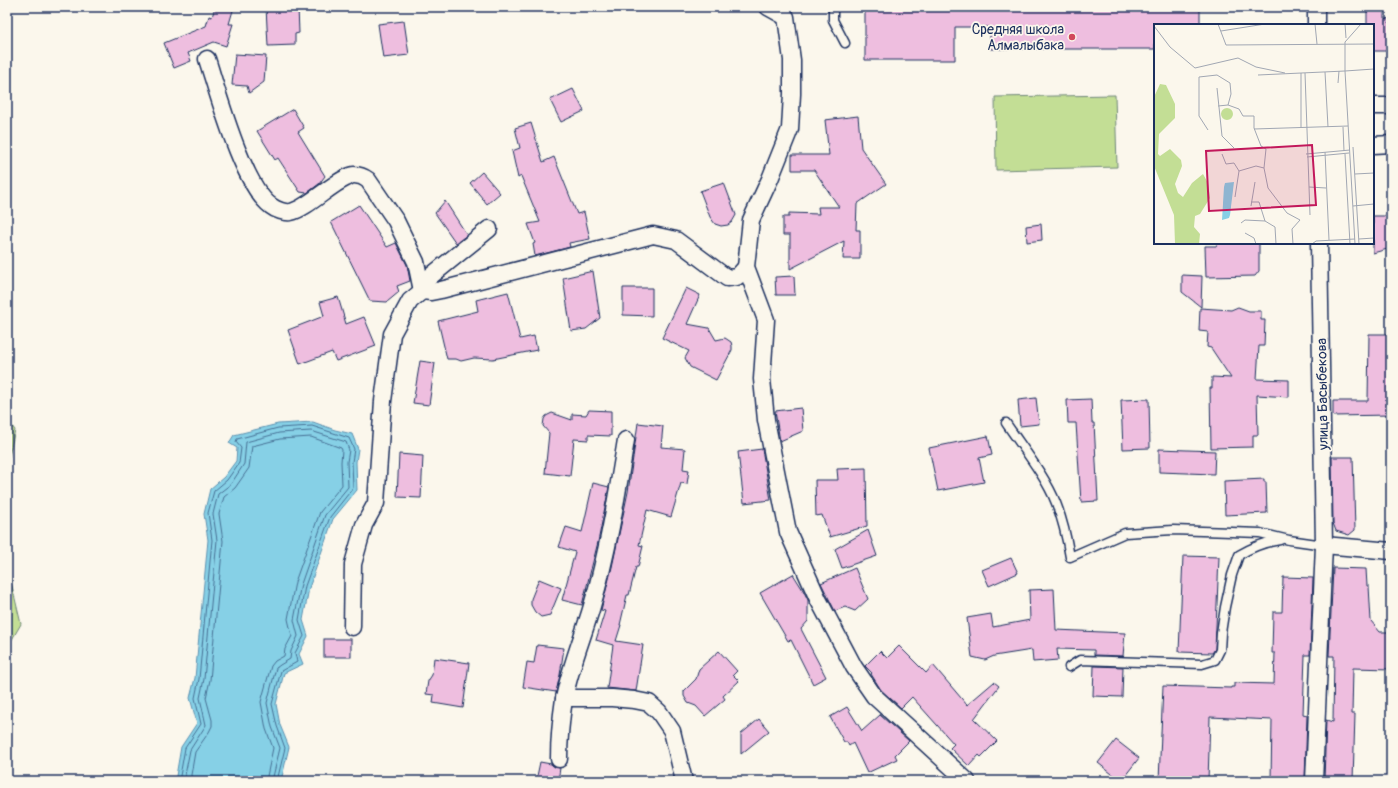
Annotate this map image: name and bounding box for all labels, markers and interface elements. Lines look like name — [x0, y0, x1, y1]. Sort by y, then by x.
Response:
place label: Средняя школа Алмалыбака — [972, 21, 1064, 54]
inset map — [1154, 24, 1374, 244]
marker: Средняя школа Алмалыбака — [1067, 32, 1077, 42]
street label: улица Басыбекова — [1313, 338, 1332, 451]

